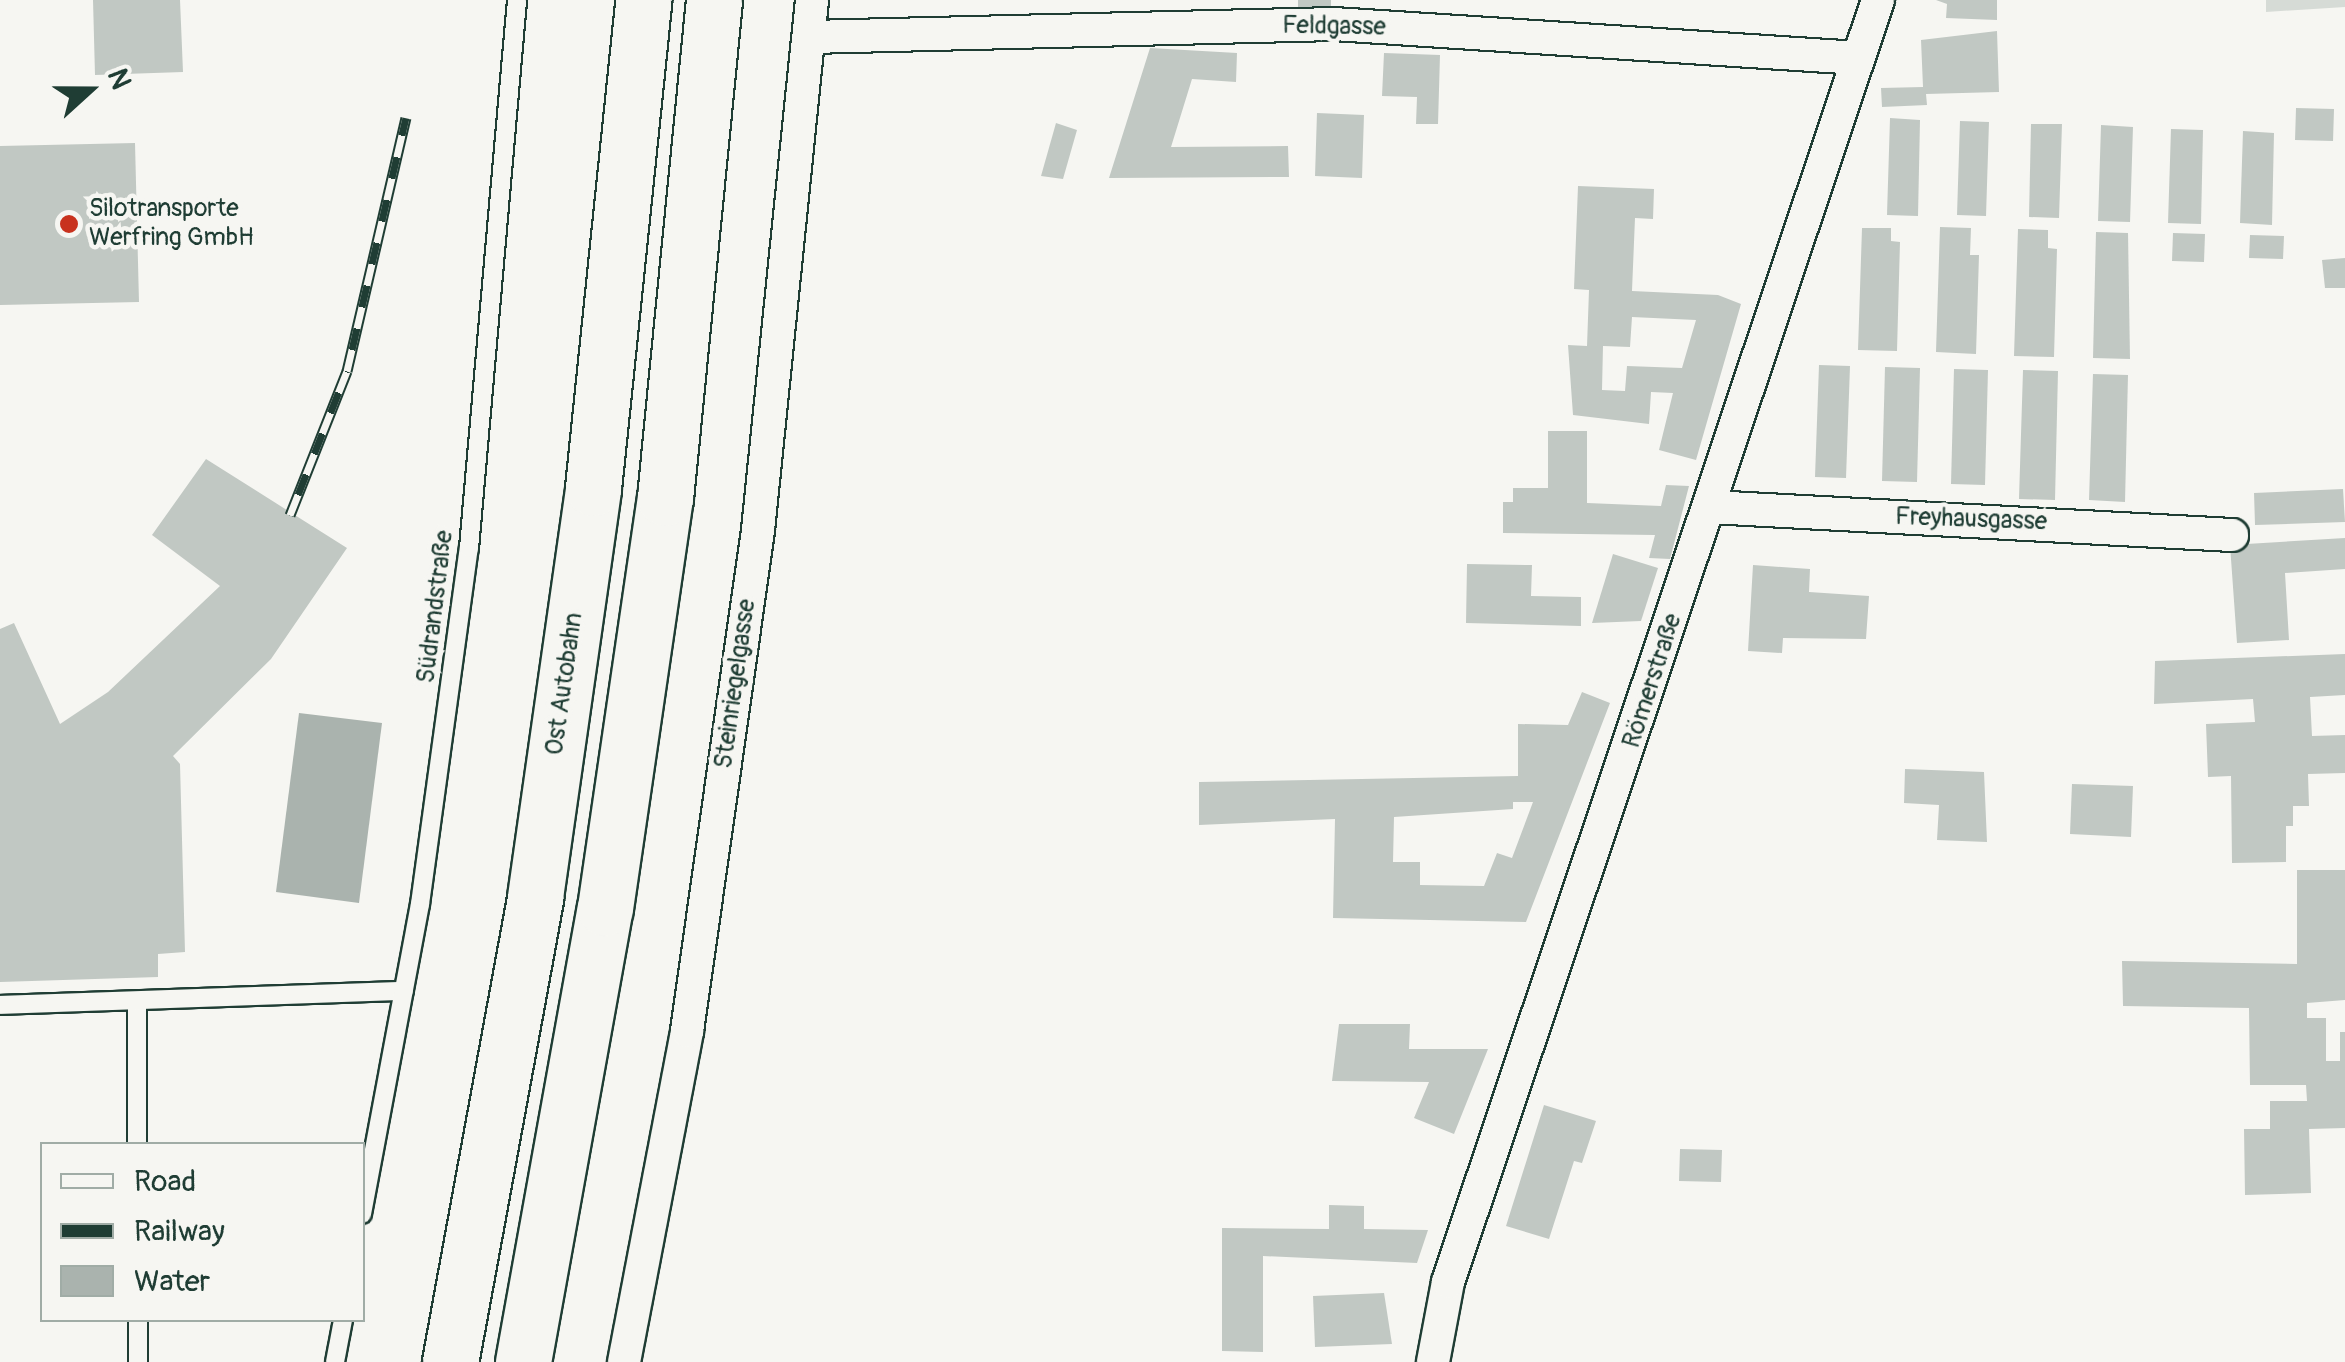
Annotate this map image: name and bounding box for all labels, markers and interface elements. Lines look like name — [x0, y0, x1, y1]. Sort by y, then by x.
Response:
street label: Feldgasse — [1282, 11, 1386, 43]
north arrow — [40, 40, 140, 140]
text: N — [99, 64, 138, 94]
place label: Silotransporte Werfring GmbH — [89, 195, 254, 254]
marker: Silotransporte Werfring GmbH — [58, 213, 80, 235]
street label: Freyhausgasse — [1895, 502, 2047, 538]
street label: Südrandstraße — [412, 529, 460, 685]
street label: Steinriegelgasse — [709, 597, 763, 771]
street label: Römerstraße — [1617, 610, 1689, 752]
street label: Ost Autobahn — [540, 611, 590, 757]
legend — [40, 1142, 365, 1322]
text: Road — [134, 1163, 196, 1200]
text: Railway — [134, 1213, 225, 1250]
text: Water — [134, 1263, 210, 1300]

